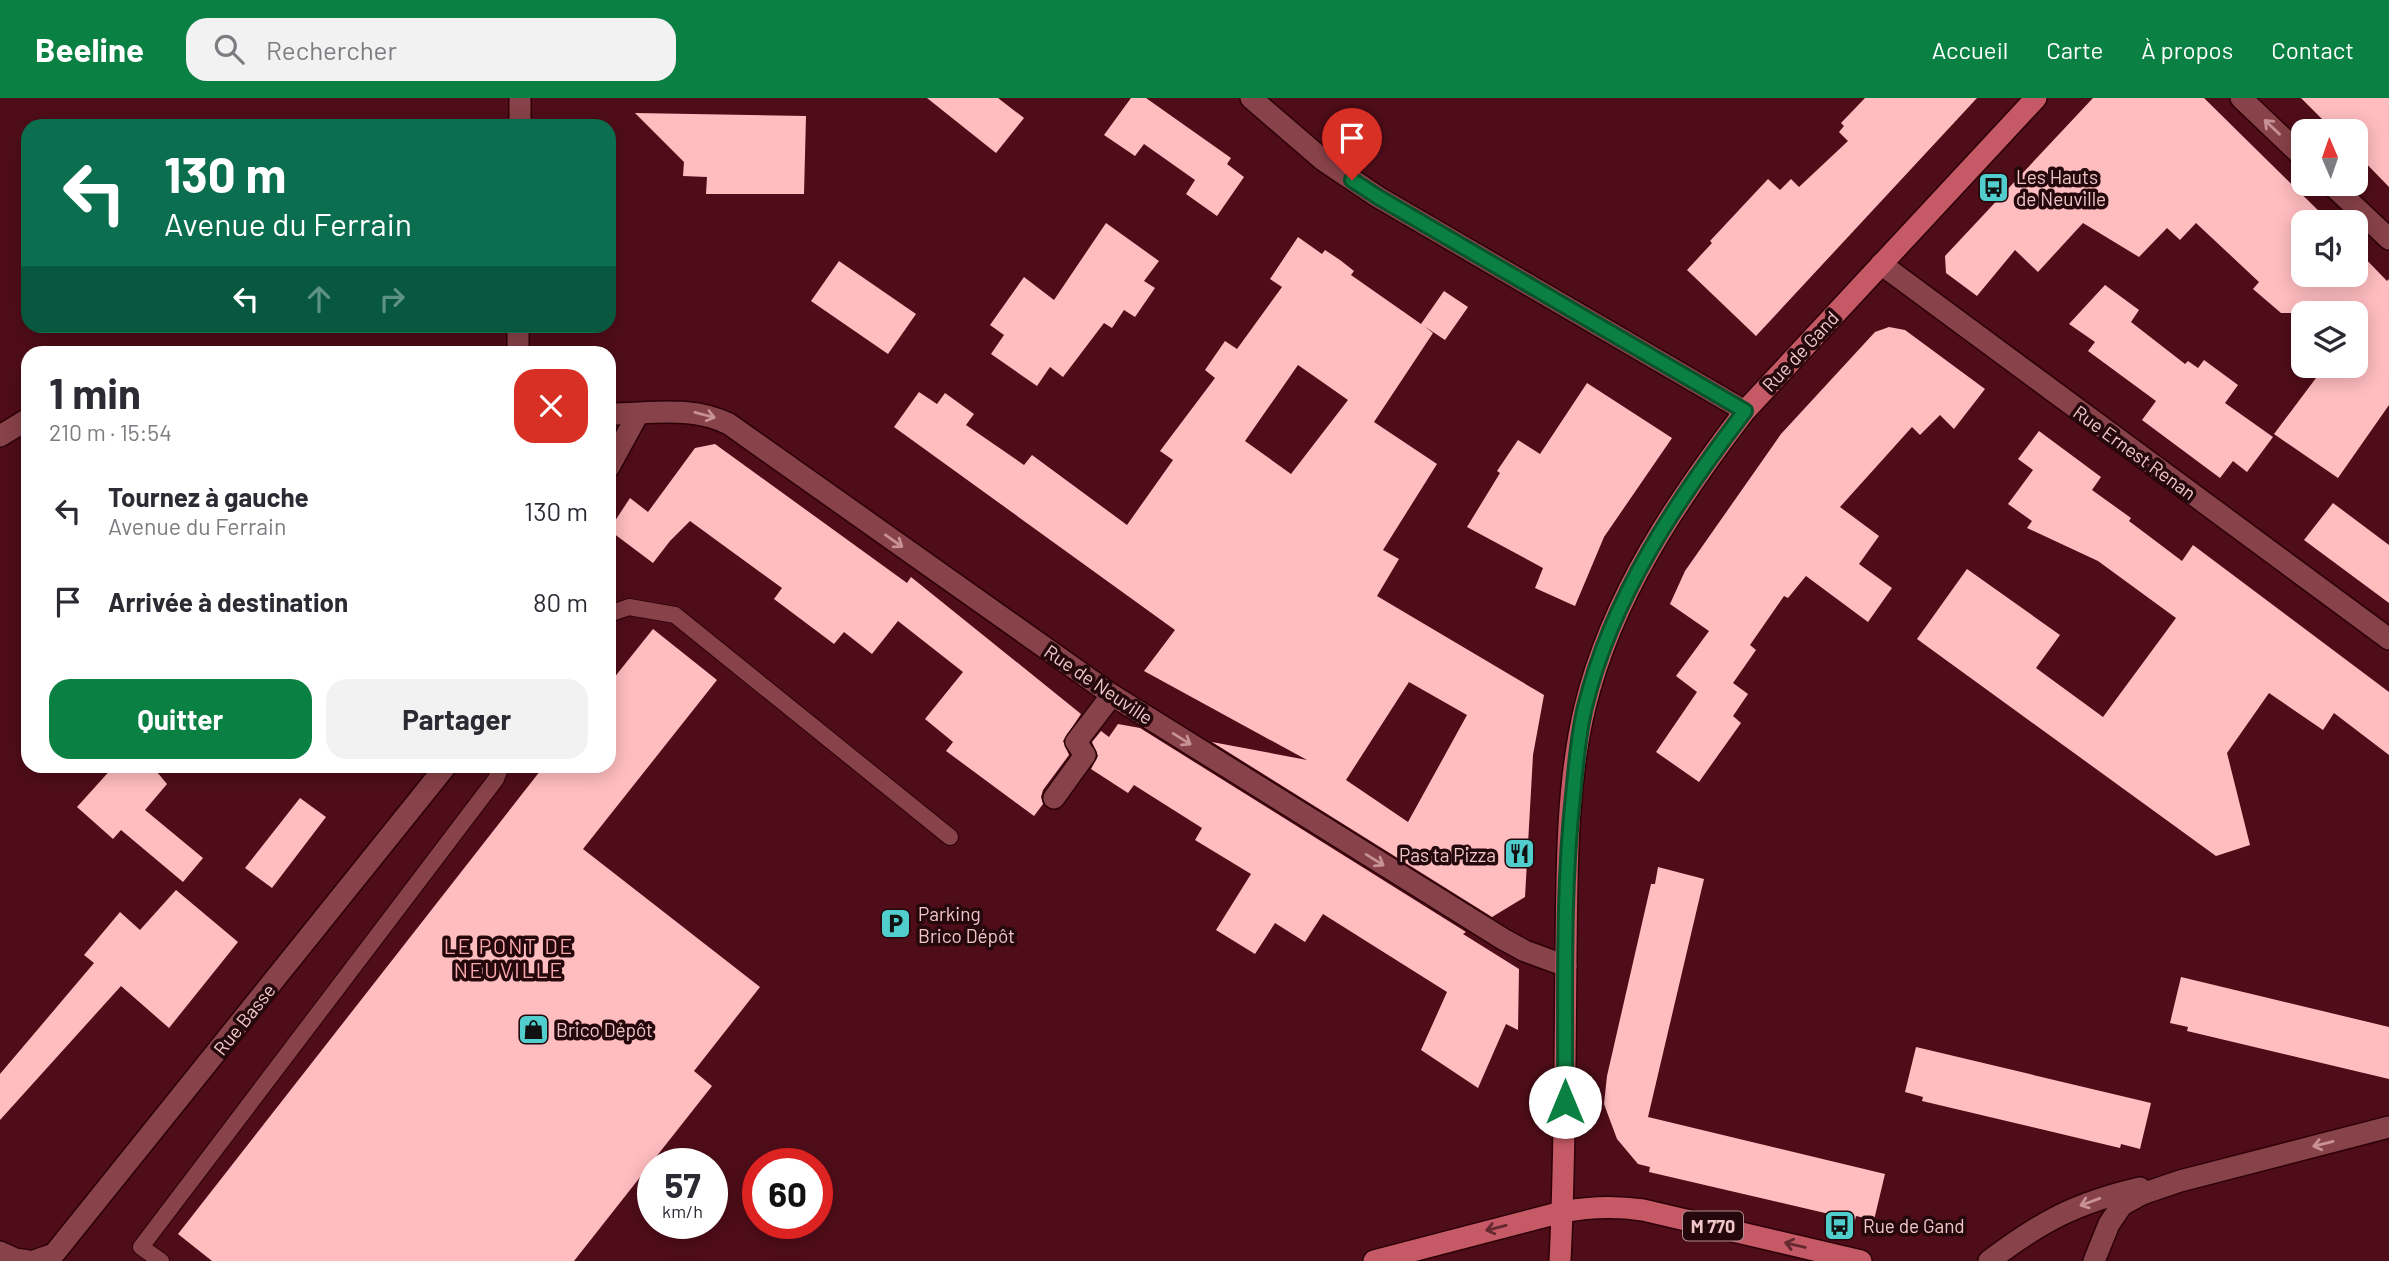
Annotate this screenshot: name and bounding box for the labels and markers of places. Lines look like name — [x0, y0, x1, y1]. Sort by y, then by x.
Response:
pin — [1322, 108, 1382, 180]
place label: Les Hauts de Neuville — [2016, 165, 2106, 210]
bus stop icon: Les Hauts de Neuville — [1976, 170, 2010, 204]
restaurant icon: Pas ta Pizza — [1502, 837, 1536, 871]
place label: Pas ta Pizza — [1399, 843, 1496, 866]
place label: Parking Brico Dépôt — [918, 902, 1015, 947]
parking icon: Parking Brico Dépôt — [878, 907, 912, 941]
shop icon: Brico Dépôt — [516, 1012, 550, 1046]
place label: Brico Dépôt — [556, 1018, 653, 1041]
bus stop icon: Rue de Gand — [1823, 1208, 1857, 1242]
place label: Rue de Gand — [1863, 1214, 1965, 1237]

